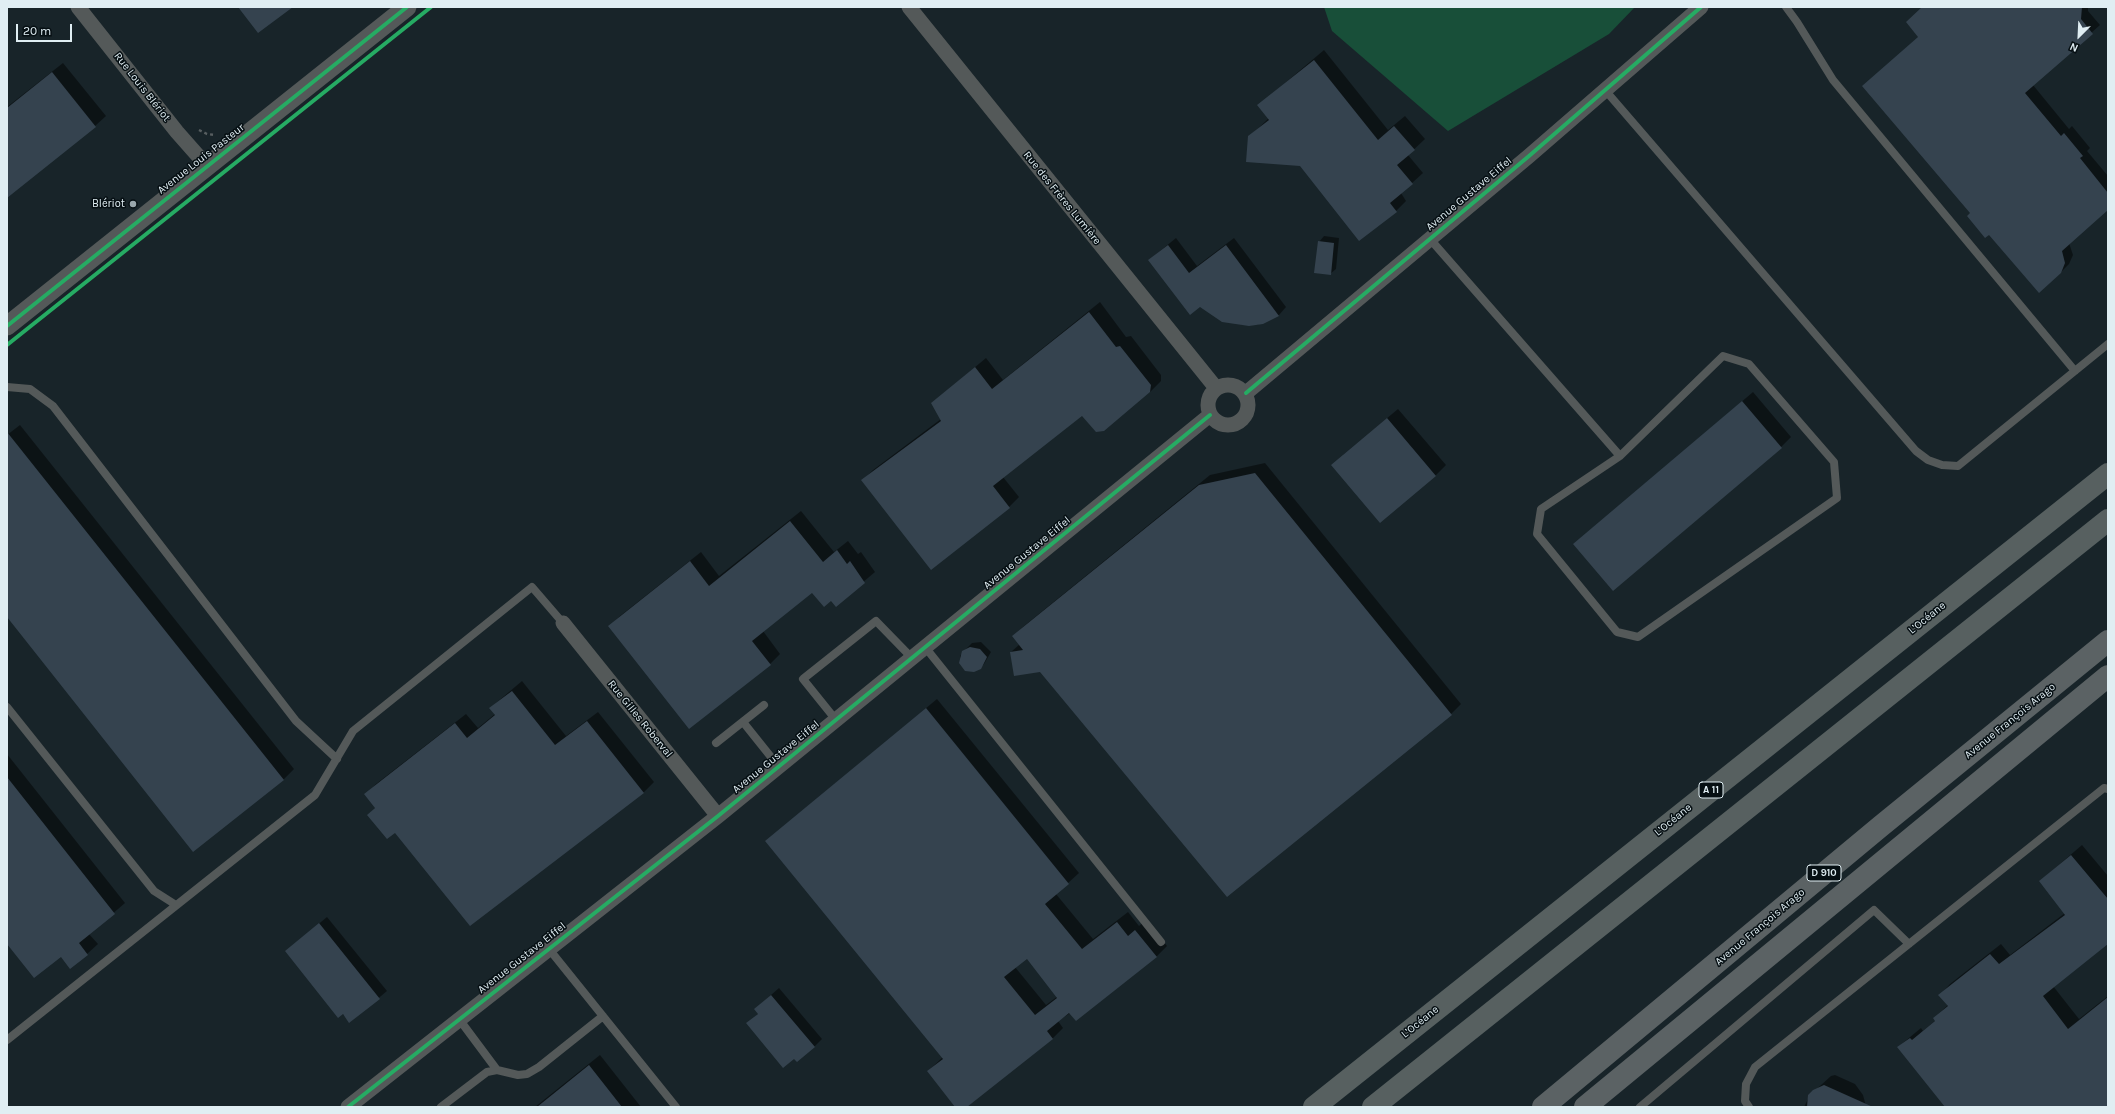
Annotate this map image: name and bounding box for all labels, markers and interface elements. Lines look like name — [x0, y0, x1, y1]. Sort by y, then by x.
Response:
scale bar — [18, 16, 74, 42]
north arrow — [2059, 16, 2099, 56]
text: 20 m — [23, 24, 51, 38]
text: N — [2068, 40, 2080, 55]
street label: Rue Louis Blériot — [111, 50, 173, 124]
street label: Avenue Louis Pasteur — [155, 121, 247, 197]
street label: Rue des Frères Lumière — [1020, 149, 1104, 247]
street label: Avenue Gustave Eiffel — [1423, 154, 1515, 234]
place label: Blériot — [92, 197, 125, 211]
marker: Blériot — [128, 199, 138, 209]
street label: Avenue Gustave Eiffel — [981, 514, 1073, 592]
street label: L’Océane — [1906, 599, 1948, 637]
street label: Rue Gilles Roberval — [605, 678, 675, 760]
street label: Avenue François Arago — [1962, 680, 2058, 762]
street label: Avenue Gustave Eiffel — [730, 718, 822, 796]
road number: A 11 — [1699, 782, 1723, 798]
street label: L’Océane — [1652, 801, 1694, 839]
road number: D 910 — [1807, 865, 1841, 881]
street label: Avenue François Arago — [1712, 886, 1808, 968]
street label: Avenue Gustave Eiffel — [475, 920, 569, 996]
street label: L’Océane — [1399, 1003, 1441, 1041]

